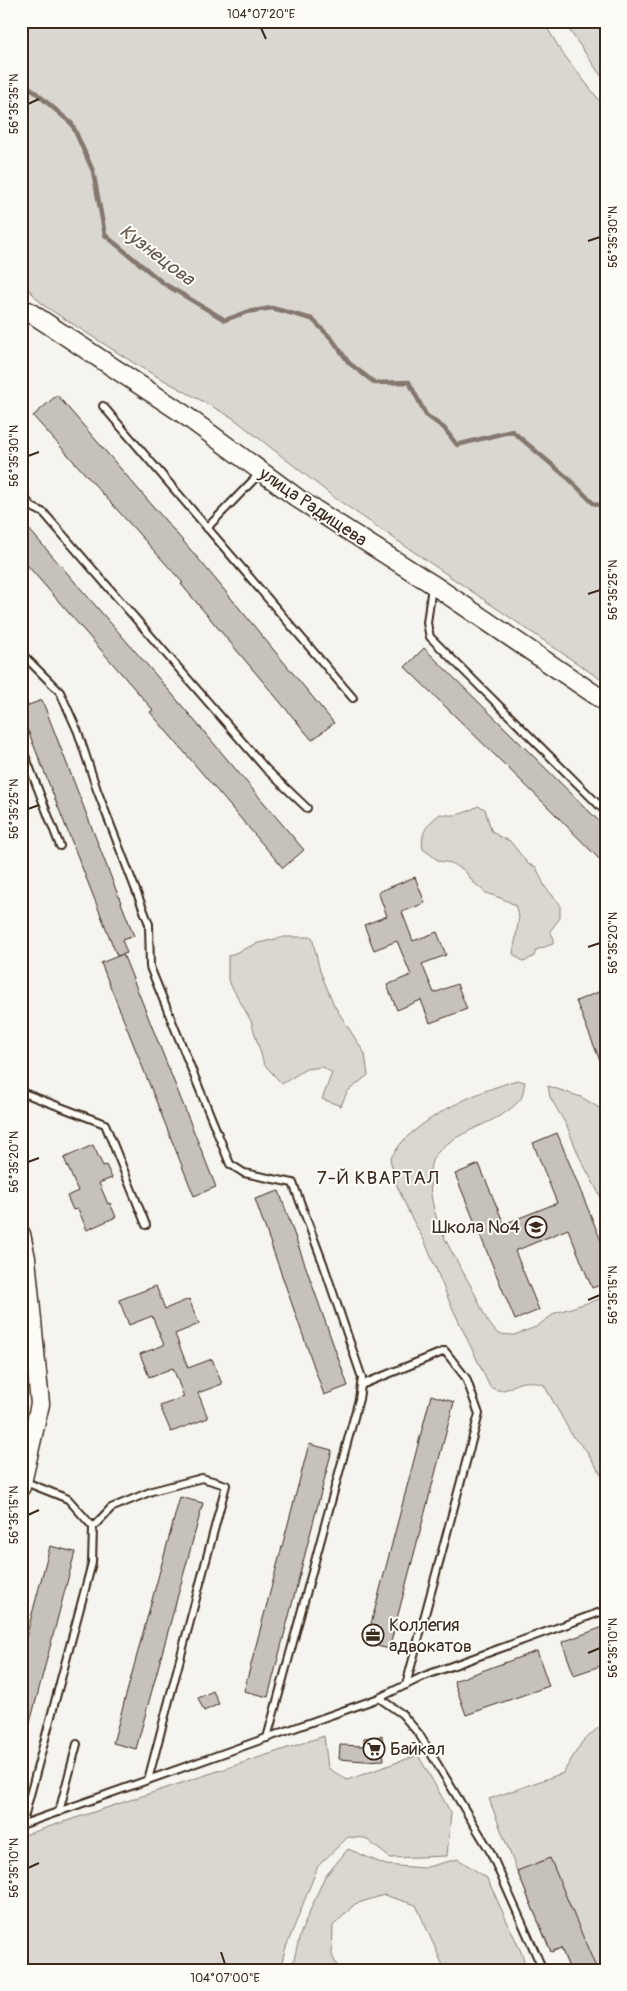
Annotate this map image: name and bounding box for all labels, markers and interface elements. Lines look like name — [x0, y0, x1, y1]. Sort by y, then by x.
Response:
text: 104°07'20"E — [227, 7, 295, 22]
text: 56°35'35"N — [7, 74, 22, 134]
text: 56°35'30"N — [606, 206, 621, 268]
water label: Кузнецова — [115, 219, 200, 292]
text: 56°35'30"N — [7, 425, 22, 487]
street label: улица Радищева — [254, 462, 371, 552]
text: 56°35'25"N — [606, 560, 621, 620]
text: 56°35'25"N — [7, 779, 22, 839]
text: 56°35'20"N — [606, 912, 621, 974]
text: 56°35'20"N — [7, 1131, 22, 1193]
district label: 7-Й КВАРТАЛ — [317, 1166, 439, 1190]
school or university icon: Школа №4 — [524, 1215, 548, 1239]
place label: Школа №4 — [432, 1216, 521, 1239]
text: 56°35'15"N — [606, 1266, 621, 1324]
text: 56°35'15"N — [7, 1486, 22, 1544]
place label: Коллегия адвокатов — [389, 1614, 472, 1658]
text: 56°35'10"N — [606, 1618, 621, 1678]
office icon: Коллегия адвокатов — [361, 1623, 385, 1647]
supermarket icon: Байкал — [362, 1737, 386, 1761]
place label: Байкал — [390, 1738, 445, 1761]
text: 56°35'10"N — [7, 1838, 22, 1898]
text: 104°07'00"E — [190, 1971, 260, 1986]

